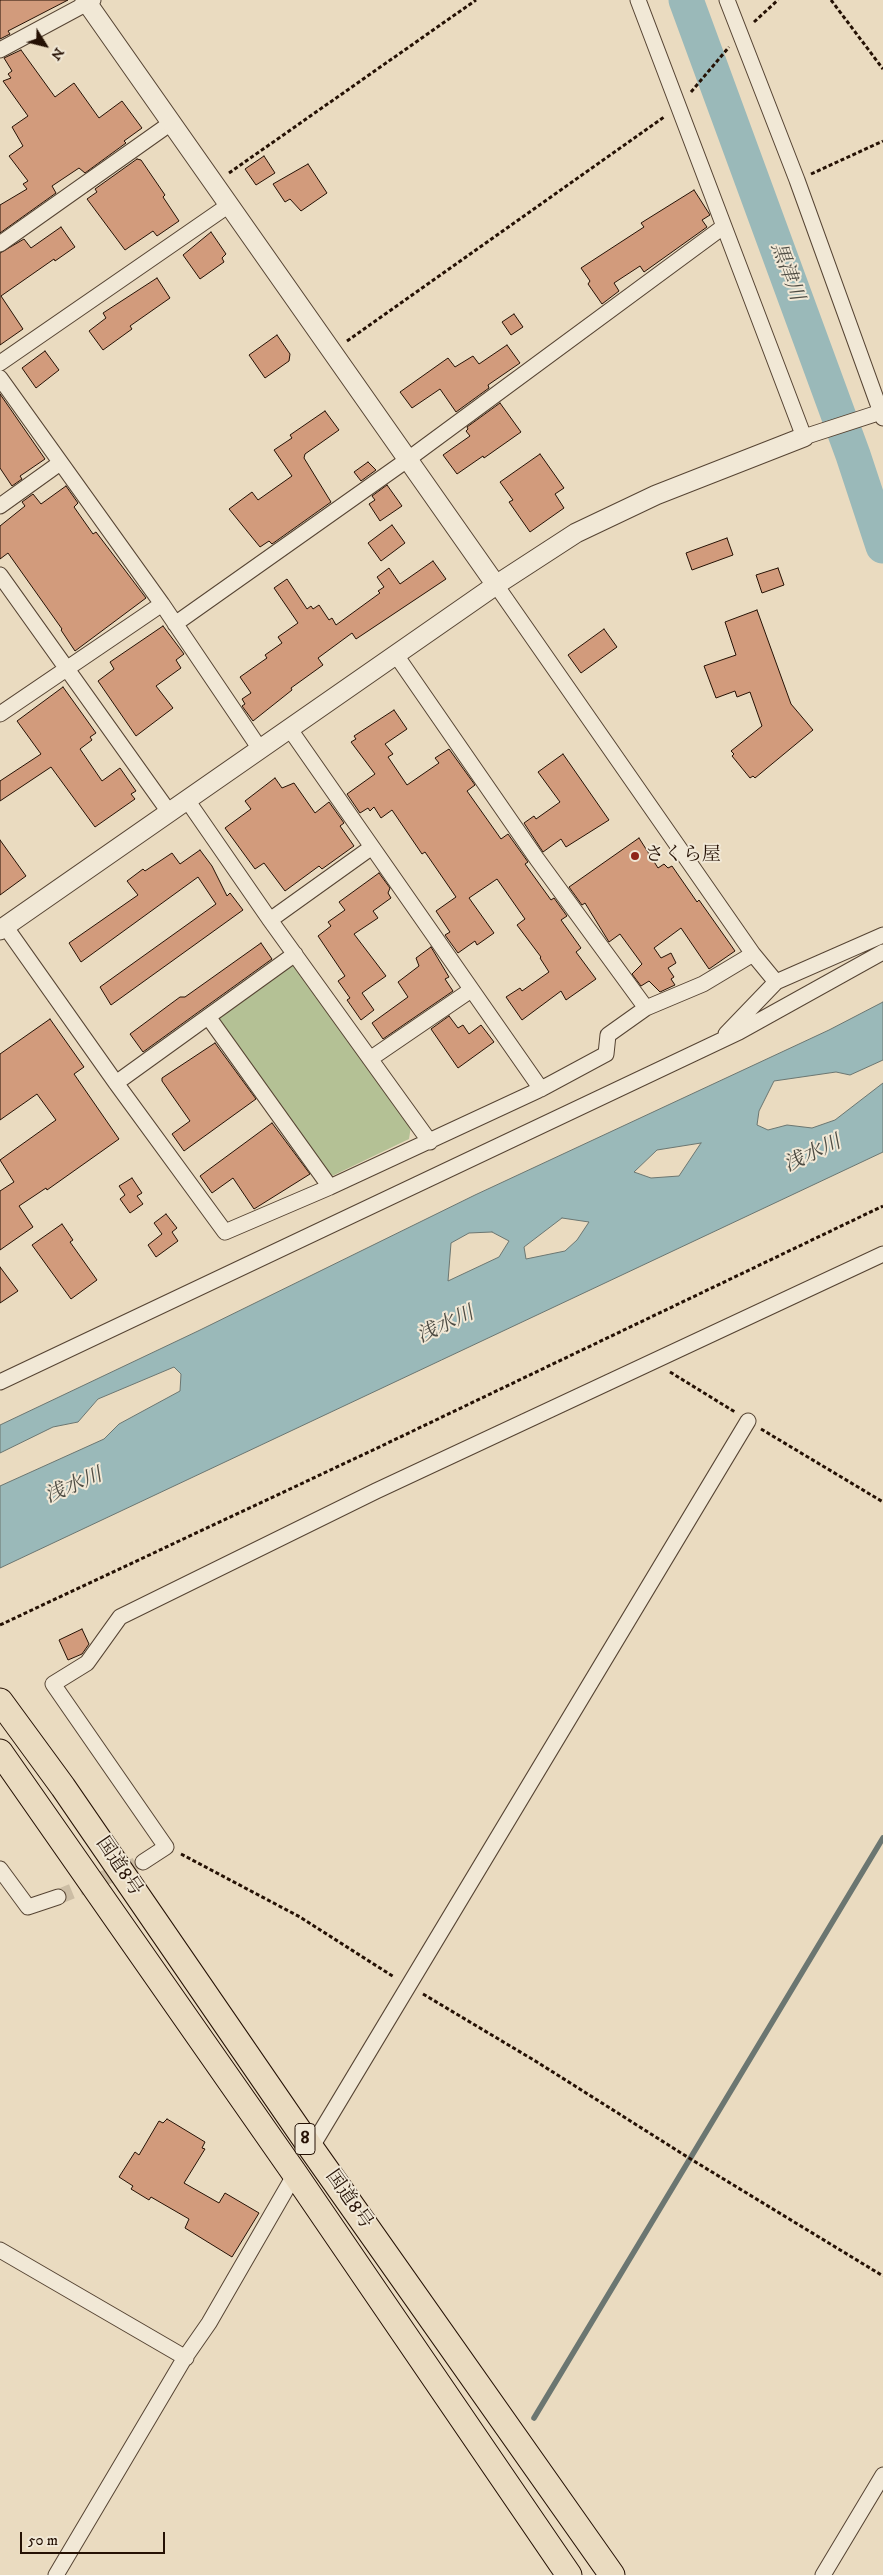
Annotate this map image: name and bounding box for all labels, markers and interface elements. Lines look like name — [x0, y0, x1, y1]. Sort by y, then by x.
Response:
north arrow — [20, 20, 70, 70]
text: N — [46, 44, 68, 64]
water label: 黒津川 — [764, 240, 808, 304]
place label: さくら屋 — [645, 845, 721, 867]
marker: さくら屋 — [629, 850, 641, 862]
water label: 浅水川 — [781, 1131, 845, 1179]
water label: 浅水川 — [414, 1302, 478, 1350]
water label: 浅水川 — [42, 1464, 106, 1510]
street label: 国道8号 — [90, 1833, 146, 1901]
road number: 8 — [295, 2124, 315, 2154]
street label: 国道8号 — [320, 2166, 376, 2234]
scale bar — [22, 2522, 168, 2554]
text: 50 m — [28, 2531, 58, 2550]

